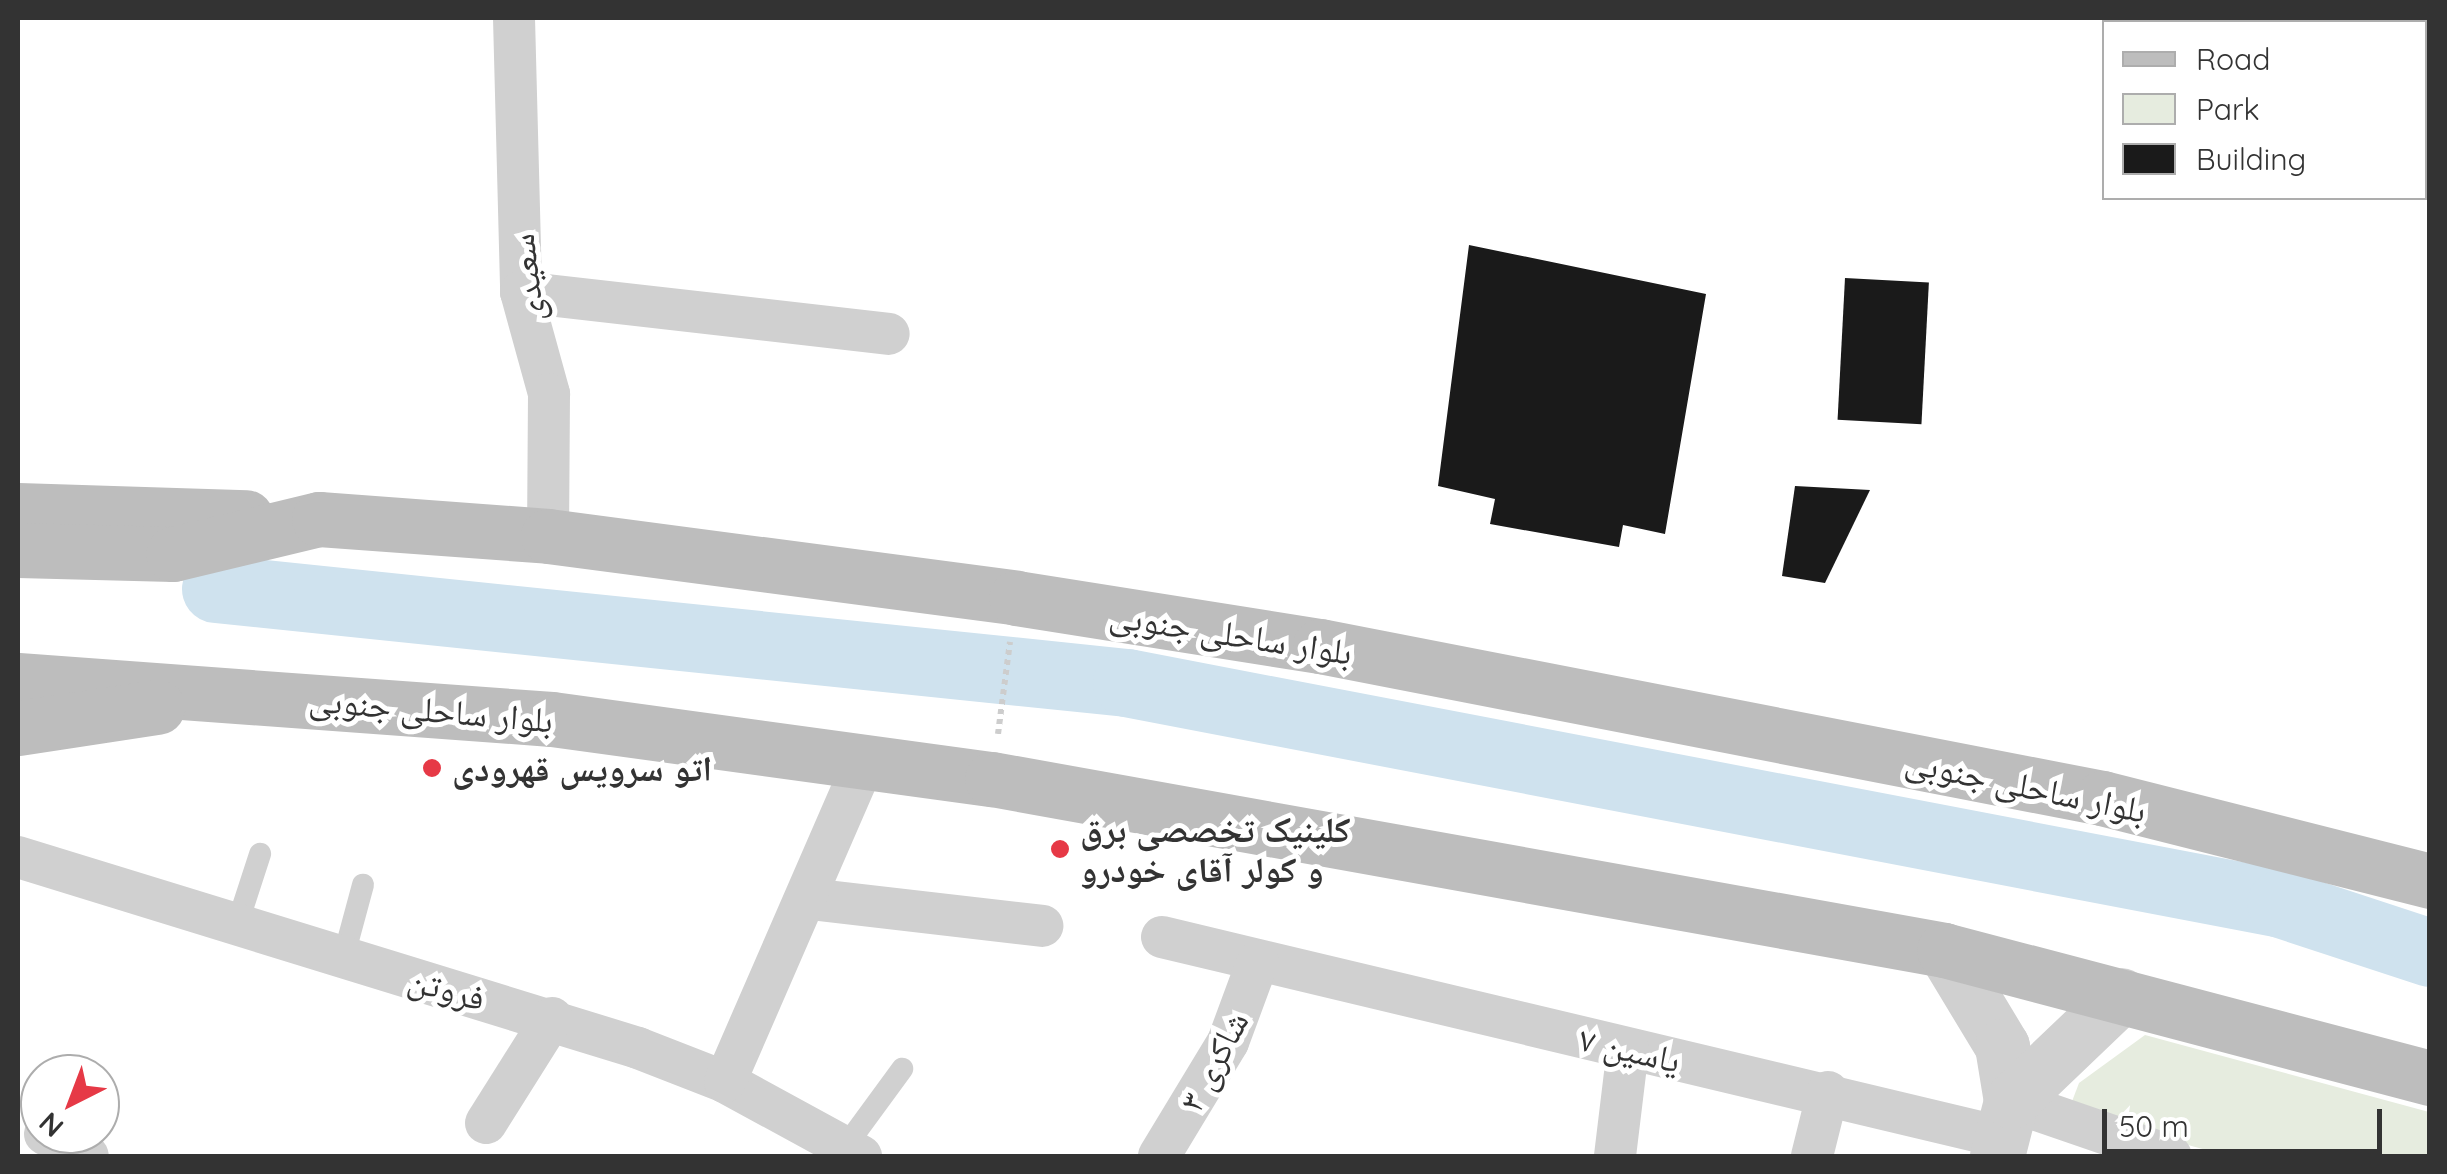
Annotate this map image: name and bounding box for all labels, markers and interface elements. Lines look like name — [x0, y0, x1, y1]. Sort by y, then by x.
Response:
legend — [2102, 20, 2427, 200]
text: Road — [2196, 40, 2270, 78]
text: Park — [2196, 90, 2260, 128]
text: Building — [2196, 140, 2306, 178]
street label: سعیدی — [500, 232, 552, 324]
street label: بلوار ساحلی جنوبی — [1107, 593, 1355, 673]
street label: بلوار ساحلی جنوبی — [307, 677, 555, 741]
street label: بلوار ساحلی جنوبی — [1902, 739, 2150, 831]
place label: اتو سرویس قهرودی — [452, 747, 712, 789]
marker: اتو سرویس قهرودی — [421, 757, 443, 779]
place label: کلینیک تخصصی برق و کولر آقای خودرو — [1080, 808, 1351, 890]
marker: کلینیک تخصصی برق و کولر آقای خودرو — [1049, 838, 1071, 860]
street label: فروتن — [404, 957, 490, 1019]
street label: شاکری ۳ — [1169, 1004, 1257, 1118]
street label: یاسین ۷ — [1575, 1017, 1685, 1081]
north arrow — [20, 1054, 120, 1154]
scale bar — [2107, 1089, 2387, 1151]
text: N — [32, 1105, 70, 1145]
text: 50 m — [2119, 1107, 2189, 1145]

